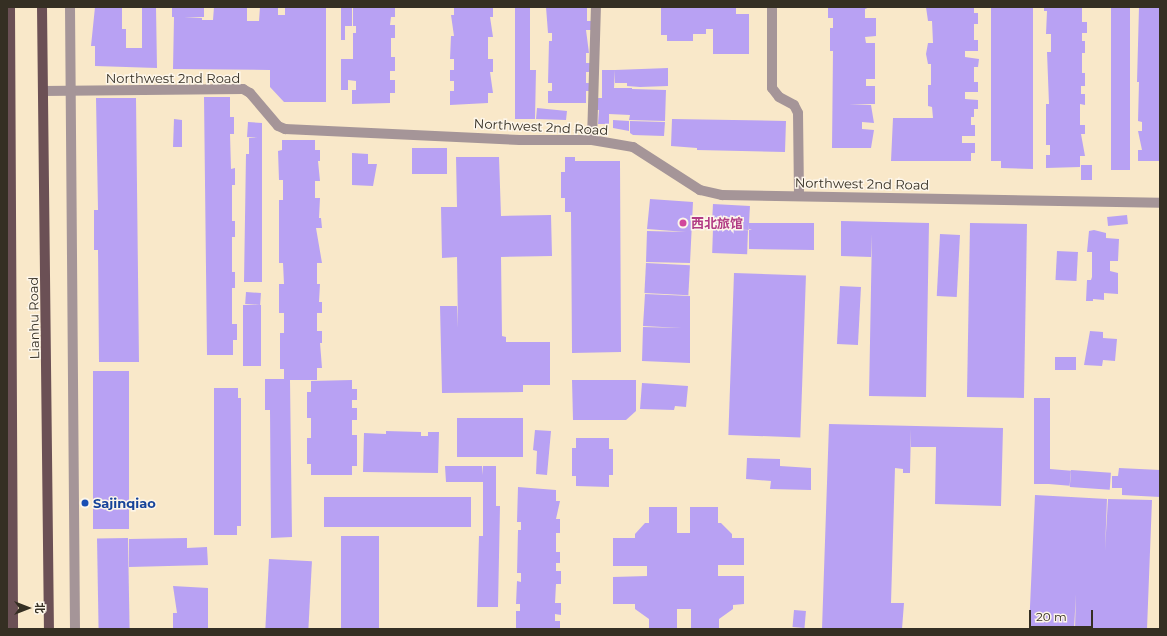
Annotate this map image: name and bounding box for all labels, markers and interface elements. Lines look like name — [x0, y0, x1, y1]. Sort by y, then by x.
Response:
street label: Northwest 2nd Road — [106, 70, 240, 86]
street label: Northwest 2nd Road — [473, 116, 609, 138]
street label: Northwest 2nd Road — [795, 175, 929, 193]
place label: 西北旅馆 — [691, 215, 743, 231]
marker: 西北旅馆 — [678, 218, 688, 228]
street label: Lianhu Road — [25, 277, 43, 359]
place label: Sajinqiao — [93, 495, 156, 511]
marker: Sajinqiao — [80, 498, 90, 508]
north arrow — [8, 588, 48, 628]
scale bar — [1031, 602, 1095, 628]
text: 北 — [33, 603, 47, 614]
text: 20 m — [1036, 609, 1067, 624]

